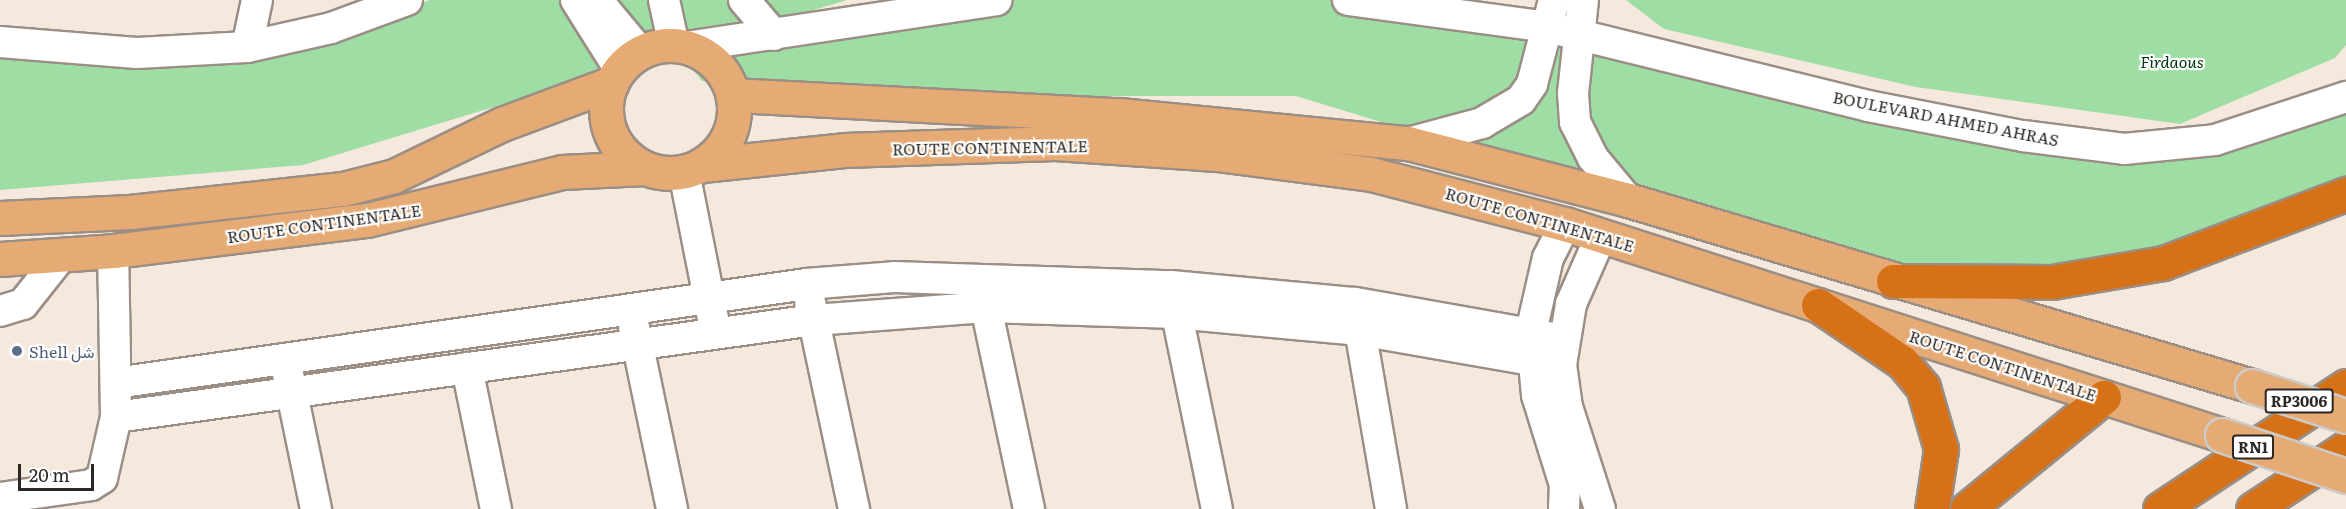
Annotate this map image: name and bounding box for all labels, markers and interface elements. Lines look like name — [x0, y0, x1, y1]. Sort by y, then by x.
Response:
park label: Firdaous — [2140, 51, 2204, 71]
street label: BOULEVARD AHMED AHRAS — [1832, 87, 2060, 149]
street label: ROUTE CONTINENTALE — [892, 136, 1088, 158]
street label: ROUTE CONTINENTALE — [1443, 183, 1637, 255]
street label: ROUTE CONTINENTALE — [226, 200, 422, 246]
street label: ROUTE CONTINENTALE — [1907, 326, 2099, 404]
place label: Shell شل — [29, 341, 94, 361]
marker: Shell شل — [10, 344, 24, 358]
road number: RP3006 — [2264, 389, 2334, 413]
road number: RN1 — [2232, 435, 2274, 459]
scale bar — [21, 452, 98, 490]
text: 20 m — [29, 461, 70, 488]

